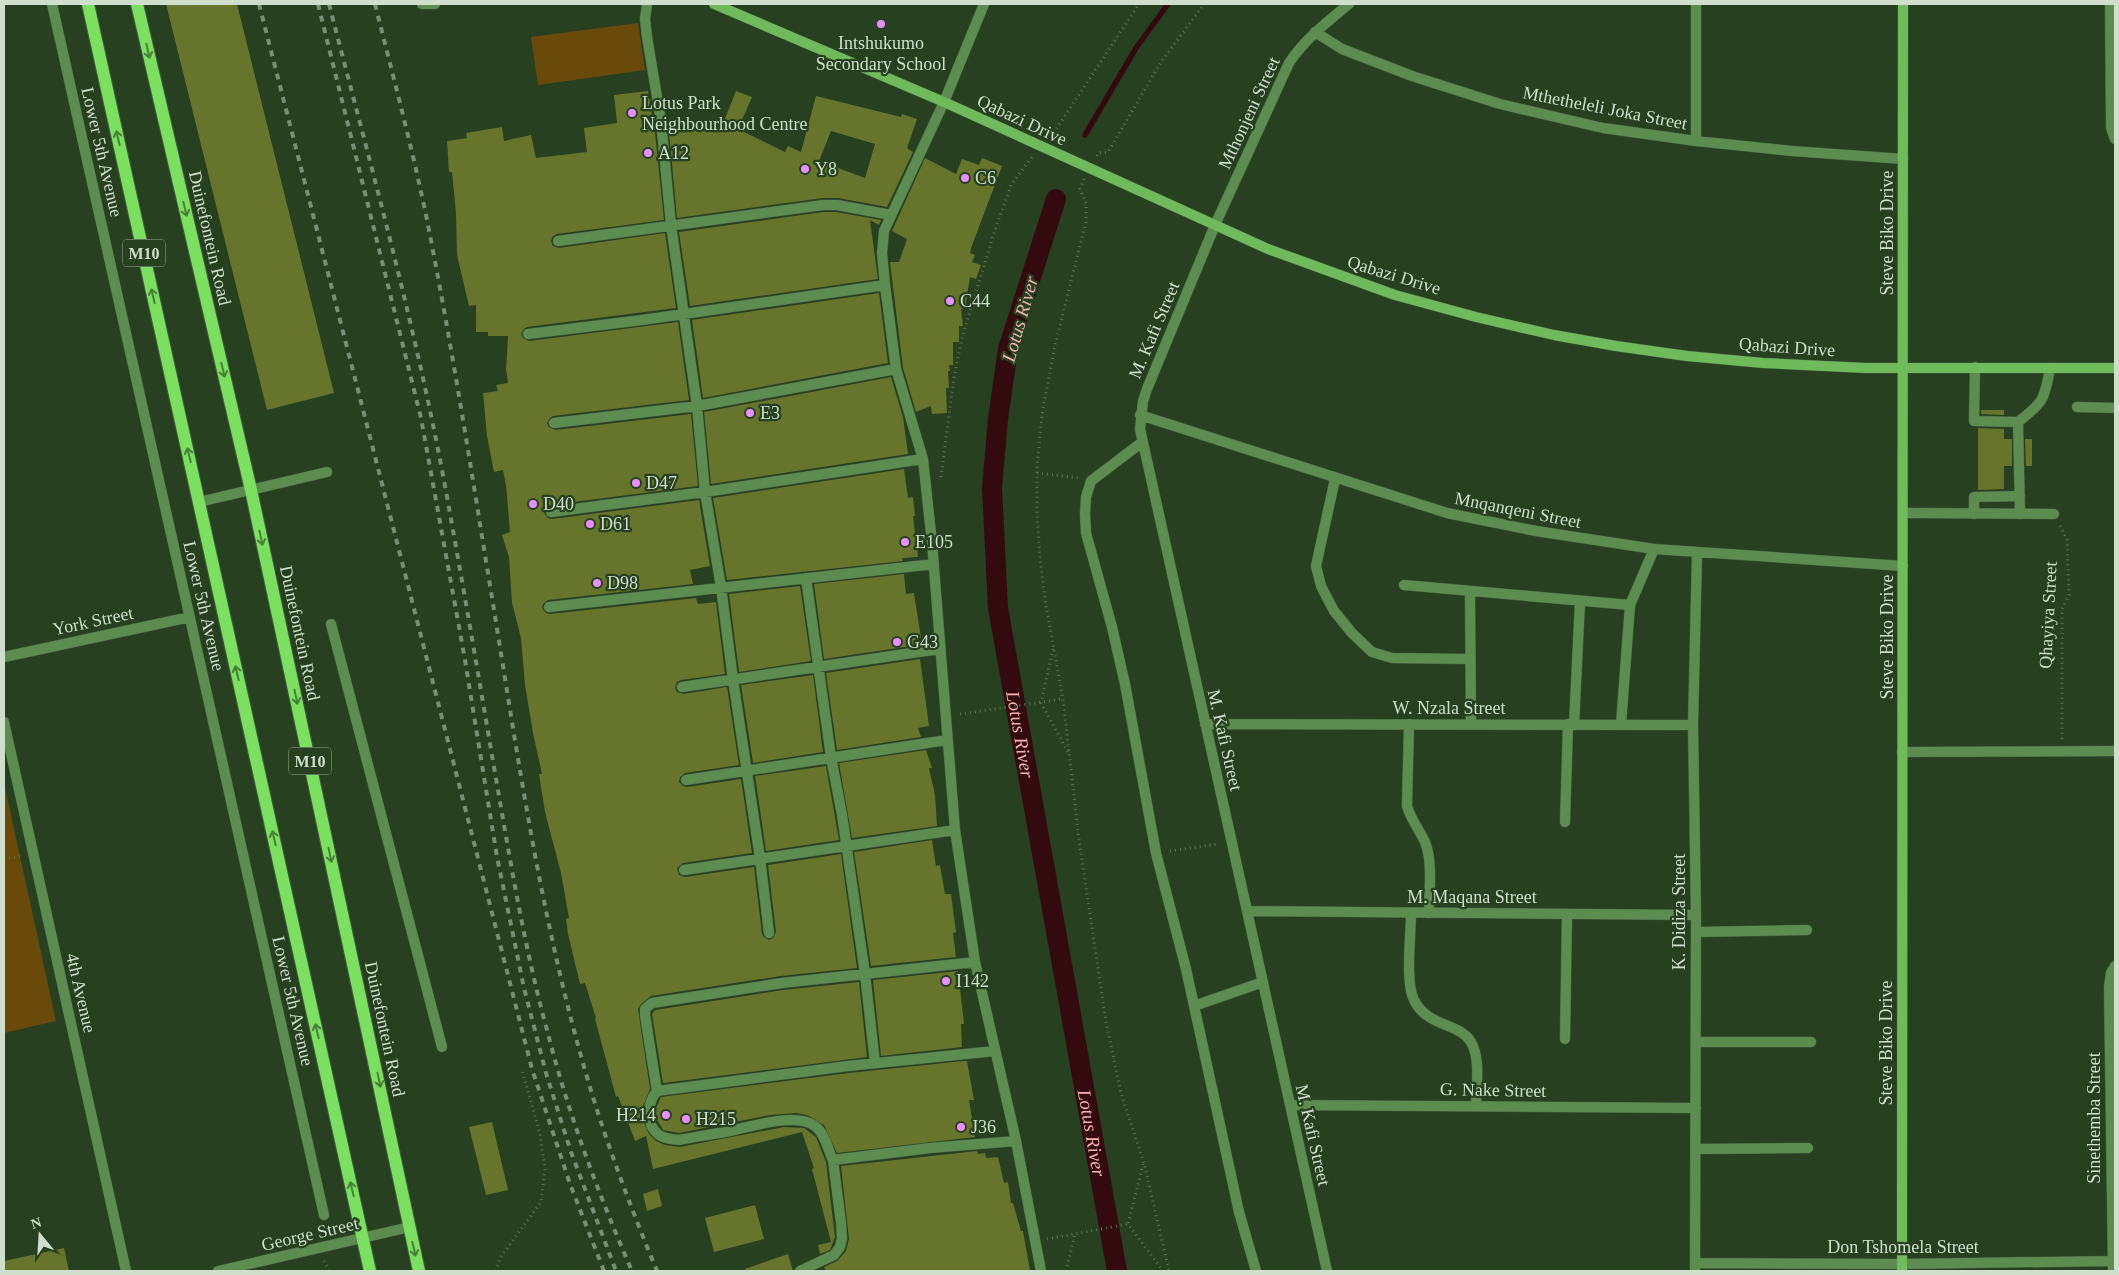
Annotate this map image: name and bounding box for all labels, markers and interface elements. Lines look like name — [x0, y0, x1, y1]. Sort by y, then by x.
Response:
marker: Intshukumo Secondary School — [875, 18, 887, 30]
place label: Intshukumo Secondary School — [816, 33, 946, 74]
one-way arrow — [144, 43, 153, 59]
street label: Mthonjeni Street — [1214, 54, 1284, 172]
street label: Mthetheleli Joka Street — [1521, 82, 1689, 134]
street label: Lower 5th Avenue — [77, 85, 127, 219]
street label: Qabazi Drive — [974, 91, 1070, 149]
place label: Lotus Park Neighbourhood Centre — [642, 93, 807, 134]
marker: Lotus Park Neighbourhood Centre — [626, 107, 638, 119]
one-way arrow — [113, 130, 122, 146]
place label: A12 — [658, 143, 689, 163]
marker: A12 — [642, 147, 654, 159]
place label: Y8 — [815, 159, 837, 179]
marker: Y8 — [799, 163, 811, 175]
place label: C6 — [975, 168, 996, 188]
street label: Duinefontein Road — [185, 169, 235, 307]
street label: Steve Biko Drive — [1877, 171, 1897, 295]
marker: C6 — [959, 172, 971, 184]
one-way arrow — [181, 201, 190, 217]
road number: M10 — [123, 240, 165, 266]
street label: Qabazi Drive — [1345, 251, 1443, 299]
water label: Lotus River — [997, 273, 1042, 365]
street label: M. Kafi Street — [1125, 278, 1183, 382]
one-way arrow — [148, 289, 157, 305]
place label: C44 — [960, 291, 990, 311]
marker: C44 — [944, 295, 956, 307]
street label: Qabazi Drive — [1738, 334, 1836, 360]
one-way arrow — [219, 362, 228, 378]
place label: E3 — [760, 403, 780, 423]
marker: E3 — [744, 407, 756, 419]
one-way arrow — [184, 447, 193, 463]
place label: D47 — [646, 473, 677, 493]
marker: D47 — [630, 477, 642, 489]
street label: Mnqanqeni Street — [1453, 488, 1583, 532]
place label: D40 — [543, 494, 574, 514]
marker: D40 — [527, 498, 539, 510]
place label: D61 — [600, 514, 631, 534]
marker: D61 — [584, 518, 596, 530]
one-way arrow — [257, 529, 266, 545]
place label: E105 — [915, 532, 953, 552]
marker: E105 — [899, 536, 911, 548]
street label: Lower 5th Avenue — [179, 539, 229, 673]
street label: Qhayiya Street — [2035, 561, 2061, 669]
street label: Duinefontein Road — [276, 564, 324, 702]
place label: D98 — [607, 573, 638, 593]
street label: Steve Biko Drive — [1877, 575, 1897, 699]
marker: D98 — [591, 577, 603, 589]
street label: York Street — [51, 603, 135, 639]
place label: G43 — [907, 632, 938, 652]
marker: G43 — [891, 636, 903, 648]
one-way arrow — [232, 666, 241, 682]
street label: M. Kafi Street — [1204, 687, 1246, 793]
one-way arrow — [291, 688, 301, 704]
water label: Lotus River — [1002, 688, 1039, 780]
street label: W. Nzala Street — [1393, 698, 1505, 718]
road number: M10 — [289, 748, 331, 774]
one-way arrow — [269, 830, 278, 846]
one-way arrow — [326, 847, 335, 863]
street label: K. Didiza Street — [1669, 854, 1689, 970]
street label: M. Maqana Street — [1407, 887, 1537, 907]
street label: Lower 5th Avenue — [268, 934, 318, 1068]
street label: 4th Avenue — [62, 951, 100, 1035]
street label: Duinefontein Road — [361, 960, 409, 1098]
place label: I142 — [956, 971, 989, 991]
marker: I142 — [940, 975, 952, 987]
street label: Steve Biko Drive — [1876, 981, 1896, 1105]
one-way arrow — [311, 1023, 321, 1039]
street label: Sinethemba Street — [2084, 1052, 2104, 1184]
one-way arrow — [374, 1072, 384, 1088]
street label: G. Nake Street — [1440, 1079, 1546, 1101]
street label: M. Kafi Street — [1292, 1082, 1334, 1188]
water label: Lotus River — [1074, 1087, 1110, 1179]
place label: H214 — [616, 1105, 656, 1125]
marker: H214 — [660, 1109, 672, 1121]
place label: H215 — [696, 1109, 736, 1129]
marker: H215 — [680, 1113, 692, 1125]
place label: J36 — [971, 1117, 996, 1137]
marker: J36 — [955, 1121, 967, 1133]
one-way arrow — [347, 1182, 356, 1198]
north arrow — [15, 1210, 65, 1260]
street label: George Street — [259, 1213, 361, 1255]
text: N — [29, 1214, 43, 1232]
street label: Don Tshomela Street — [1827, 1237, 1979, 1257]
one-way arrow — [410, 1241, 420, 1257]

